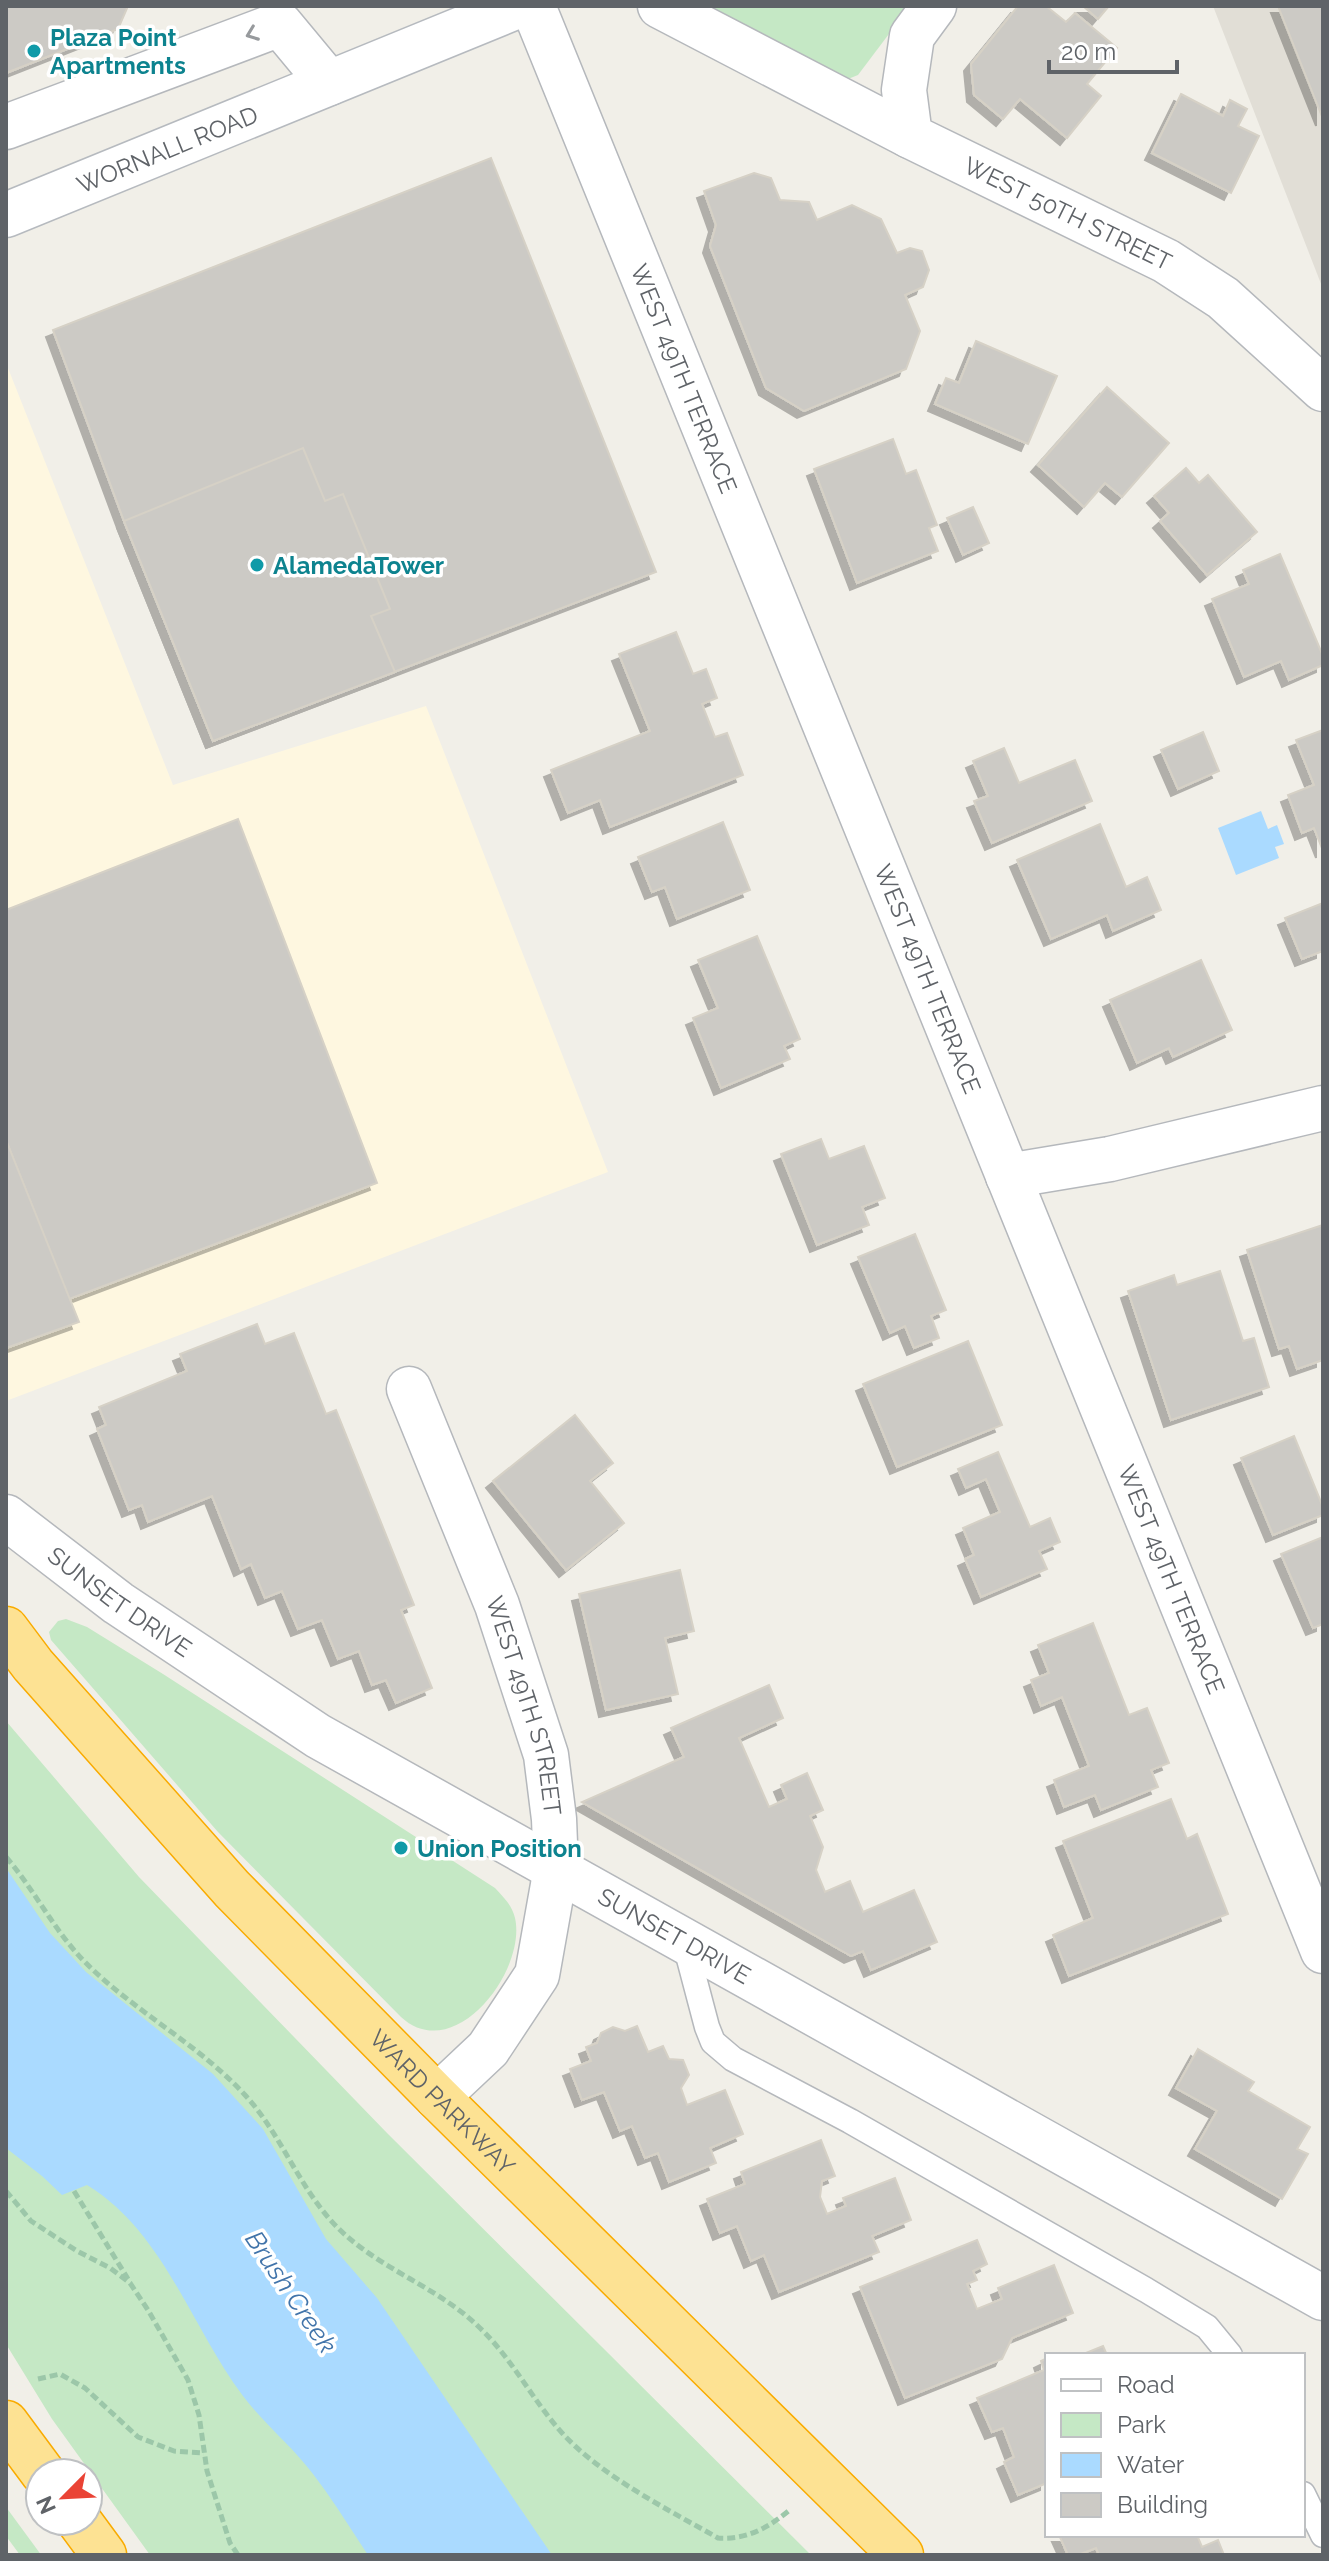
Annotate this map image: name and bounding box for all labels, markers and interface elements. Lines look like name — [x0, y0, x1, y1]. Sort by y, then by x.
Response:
place label: Plaza Point Apartments — [50, 23, 186, 80]
one-way arrow — [246, 24, 260, 41]
scale bar — [1049, 24, 1177, 74]
text: 20 m — [1061, 37, 1116, 66]
marker: Plaza Point Apartments — [25, 42, 43, 60]
street label: WORNALL ROAD — [72, 99, 262, 199]
street label: WEST 50TH STREET — [959, 150, 1177, 276]
street label: WEST 49TH TERRACE — [625, 260, 744, 497]
place label: AlamedaTower — [273, 551, 444, 580]
marker: AlamedaTower — [248, 556, 266, 574]
street label: WEST 49TH TERRACE — [869, 860, 988, 1098]
street label: WEST 49TH TERRACE — [1113, 1460, 1231, 1698]
street label: SUNSET DRIVE — [42, 1540, 198, 1663]
street label: WEST 49TH STREET — [481, 1592, 568, 1817]
place label: Union Position — [417, 1834, 582, 1863]
marker: Union Position — [392, 1839, 410, 1857]
street label: SUNSET DRIVE — [593, 1881, 756, 1990]
street label: WARD PARKWAY — [364, 2023, 522, 2181]
water label: Brush Creek — [239, 2225, 343, 2359]
legend — [1045, 2353, 1305, 2537]
text: Road — [1117, 2370, 1175, 2399]
text: Park — [1117, 2410, 1166, 2439]
text: Water — [1117, 2450, 1185, 2479]
north arrow — [24, 2457, 104, 2537]
text: Building — [1117, 2490, 1208, 2519]
text: N — [30, 2492, 61, 2518]

